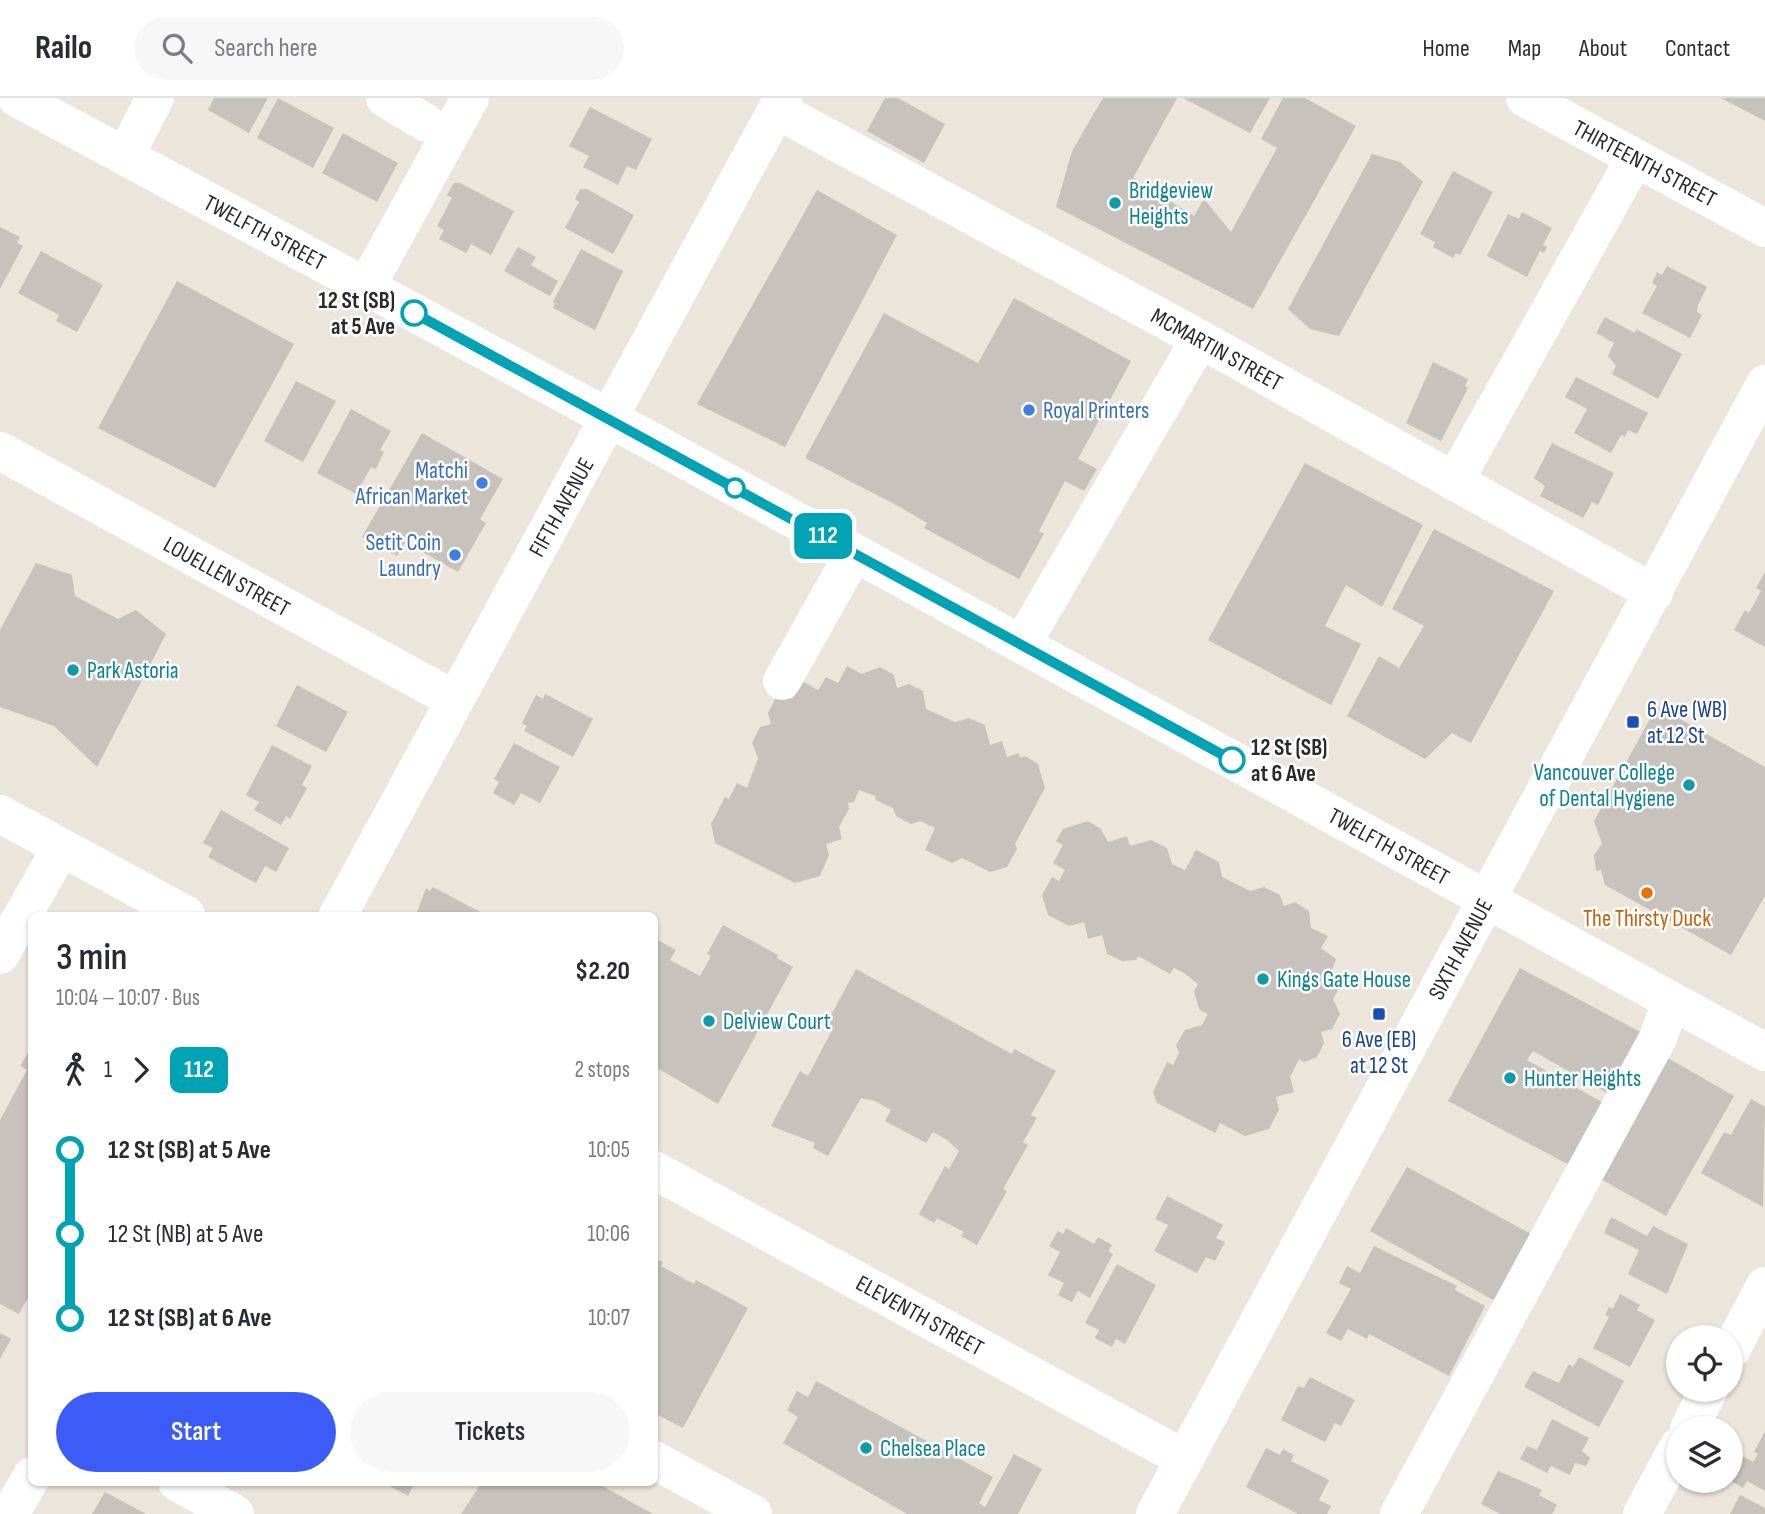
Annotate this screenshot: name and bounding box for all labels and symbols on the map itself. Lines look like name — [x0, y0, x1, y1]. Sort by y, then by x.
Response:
street label: THIRTEENTH STREET — [1568, 114, 1721, 213]
place label: Bridgeview Heights — [1129, 177, 1213, 231]
street label: TWELFTH STREET — [199, 189, 330, 277]
marker: Bridgeview Heights — [1107, 195, 1123, 211]
place label: 12 St (SB) at 5 Ave — [319, 287, 395, 341]
marker: 12 St (SB) at 5 Ave — [401, 300, 427, 326]
street label: MCMARTIN STREET — [1146, 302, 1287, 397]
place label: Royal Printers — [1043, 397, 1149, 425]
marker: Royal Printers — [1021, 402, 1037, 418]
street label: FIFTH AVENUE — [523, 453, 601, 562]
place label: Matchi African Market — [355, 457, 468, 511]
marker: Matchi African Market — [474, 475, 490, 491]
unlabelled marker — [725, 478, 745, 498]
line badge: 112 — [783, 513, 863, 559]
place label: Setit Coin Laundry — [365, 529, 441, 583]
street label: LOUELLEN STREET — [158, 531, 295, 623]
marker: Setit Coin Laundry — [447, 547, 463, 563]
place label: Park Astoria — [87, 657, 179, 685]
marker: Park Astoria — [65, 662, 81, 678]
place label: 6 Ave (WB) at 12 St — [1647, 696, 1727, 750]
marker: 6 Ave (WB) at 12 St — [1625, 714, 1641, 730]
place label: 12 St (SB) at 6 Ave — [1251, 734, 1327, 788]
marker: 12 St (SB) at 6 Ave — [1219, 747, 1245, 773]
place label: Vancouver College of Dental Hygiene — [1534, 759, 1675, 813]
marker: Vancouver College of Dental Hygiene — [1681, 777, 1697, 793]
street label: TWELFTH STREET — [1323, 802, 1454, 892]
marker: The Thirsty Duck — [1639, 885, 1655, 901]
street label: SIXTH AVENUE — [1423, 894, 1499, 1005]
place label: The Thirsty Duck — [1583, 905, 1711, 933]
place label: Kings Gate House — [1277, 966, 1411, 994]
marker: Kings Gate House — [1255, 971, 1271, 987]
marker: 6 Ave (EB) at 12 St — [1371, 1006, 1387, 1022]
place label: Delview Court — [723, 1008, 831, 1036]
marker: Delview Court — [701, 1013, 717, 1029]
place label: 6 Ave (EB) at 12 St — [1342, 1026, 1416, 1080]
place label: Hunter Heights — [1524, 1065, 1641, 1093]
marker: Hunter Heights — [1502, 1070, 1518, 1086]
street label: ELEVENTH STREET — [851, 1269, 988, 1362]
place label: Chelsea Place — [880, 1435, 986, 1463]
marker: Chelsea Place — [858, 1440, 874, 1456]

